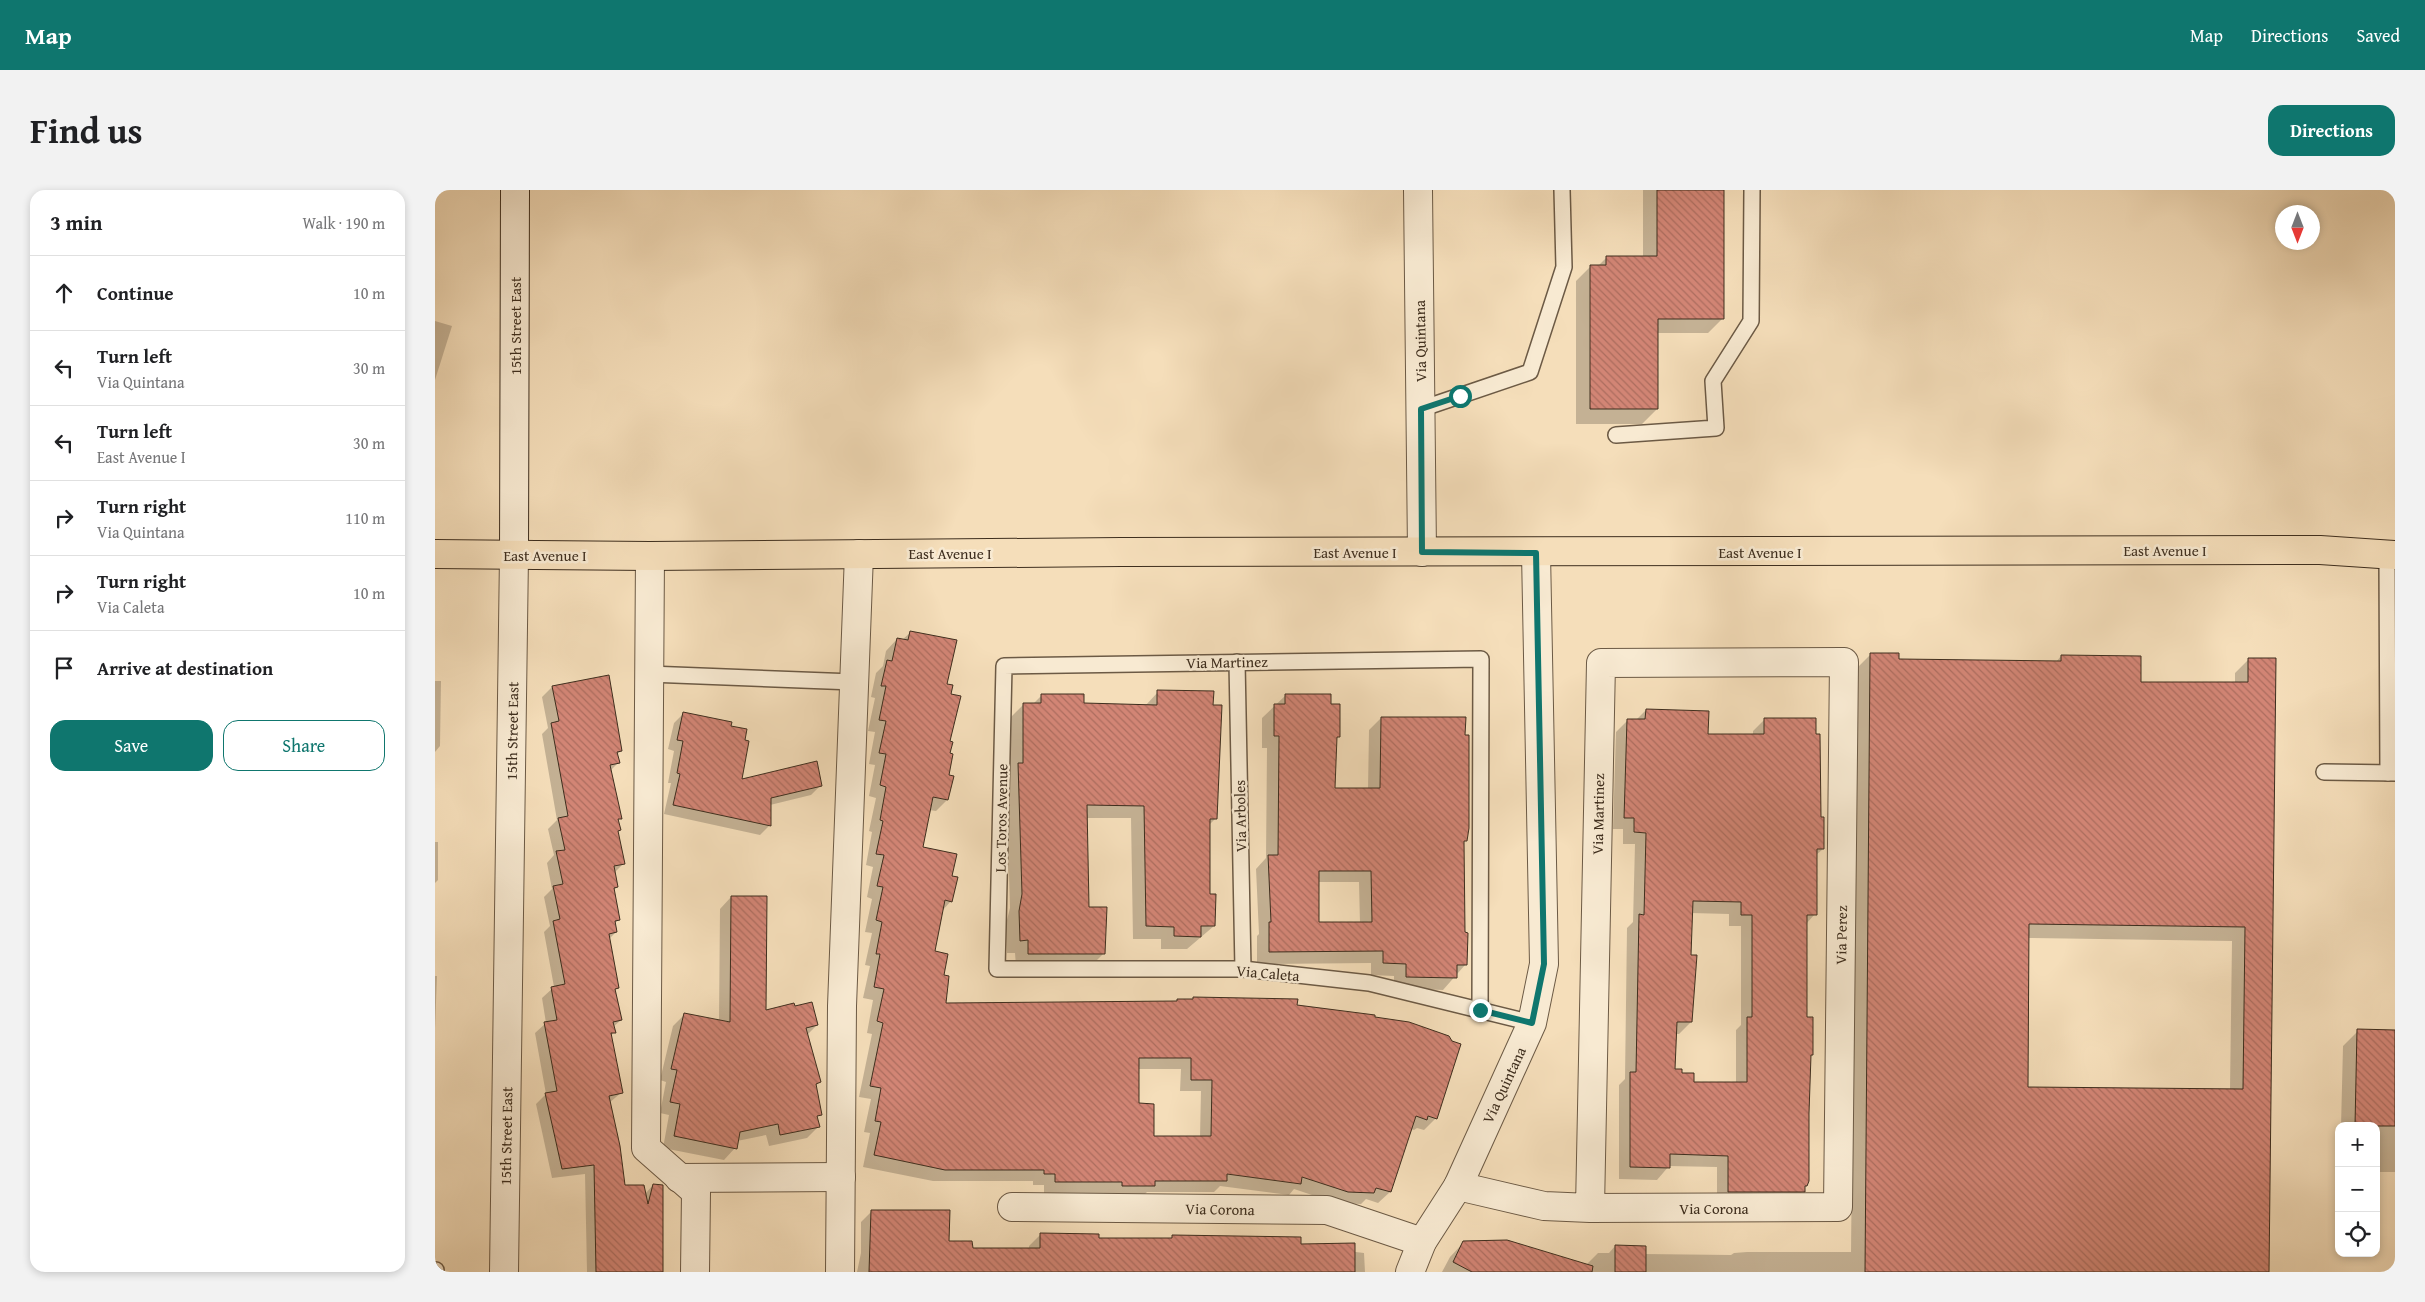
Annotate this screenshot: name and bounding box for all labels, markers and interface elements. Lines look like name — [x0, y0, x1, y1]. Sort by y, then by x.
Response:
text: Map — [25, 18, 72, 53]
text: Map — [2190, 22, 2223, 49]
text: Directions — [2251, 22, 2328, 49]
text: Saved — [2356, 22, 2400, 49]
text: Find us — [30, 105, 143, 156]
button: Directions — [2268, 105, 2395, 156]
north arrow — [2275, 205, 2320, 250]
text: 3 min — [50, 207, 102, 238]
text: Walk · 190 m — [302, 211, 385, 235]
street label: 15th Street East — [505, 276, 526, 375]
icon: ahead — [50, 279, 78, 307]
text: Continue — [97, 279, 174, 307]
text: 10 m — [353, 281, 385, 305]
street label: Via Quintana — [1409, 300, 1431, 382]
text: Turn left — [97, 342, 172, 370]
icon: left — [50, 354, 78, 382]
text: 30 m — [353, 356, 385, 380]
text: Via Quintana — [97, 370, 185, 394]
route start — [1449, 385, 1472, 408]
text: Turn left — [97, 417, 172, 445]
icon: left — [50, 429, 78, 457]
text: 30 m — [353, 431, 385, 455]
text: East Avenue I — [97, 445, 186, 469]
text: Turn right — [97, 492, 186, 520]
icon: right — [50, 504, 78, 532]
text: 110 m — [345, 506, 385, 530]
text: Via Quintana — [97, 520, 185, 544]
street label: East Avenue I — [2123, 540, 2207, 561]
street label: East Avenue I — [1313, 542, 1397, 563]
street label: East Avenue I — [1718, 542, 1802, 563]
street label: East Avenue I — [908, 543, 992, 564]
street label: East Avenue I — [503, 545, 587, 566]
text: Turn right — [97, 567, 186, 595]
icon: right — [50, 579, 78, 607]
text: 10 m — [353, 581, 385, 605]
text: Via Caleta — [97, 595, 165, 619]
street label: Via Martinez — [1186, 651, 1268, 673]
icon: arrive — [50, 654, 78, 682]
text: Arrive at destination — [97, 654, 273, 682]
street label: 15th Street East — [501, 681, 523, 781]
button: Save — [50, 720, 213, 771]
button: Share — [223, 720, 385, 771]
street label: Los Toros Avenue — [990, 763, 1012, 873]
street label: Via Martinez — [1587, 773, 1609, 855]
street label: Via Arboles — [1229, 780, 1251, 852]
street label: Via Perez — [1830, 905, 1852, 965]
street label: Via Caleta — [1236, 960, 1300, 986]
route end — [1469, 999, 1492, 1022]
street label: Via Quintana — [1477, 1043, 1531, 1127]
street label: 15th Street East — [495, 1086, 517, 1186]
map controls — [2335, 1122, 2380, 1257]
button: + — [2335, 1122, 2380, 1167]
button: − — [2335, 1167, 2380, 1212]
street label: Via Corona — [1185, 1198, 1255, 1220]
street label: Via Corona — [1679, 1198, 1749, 1219]
button: locate — [2335, 1212, 2380, 1257]

